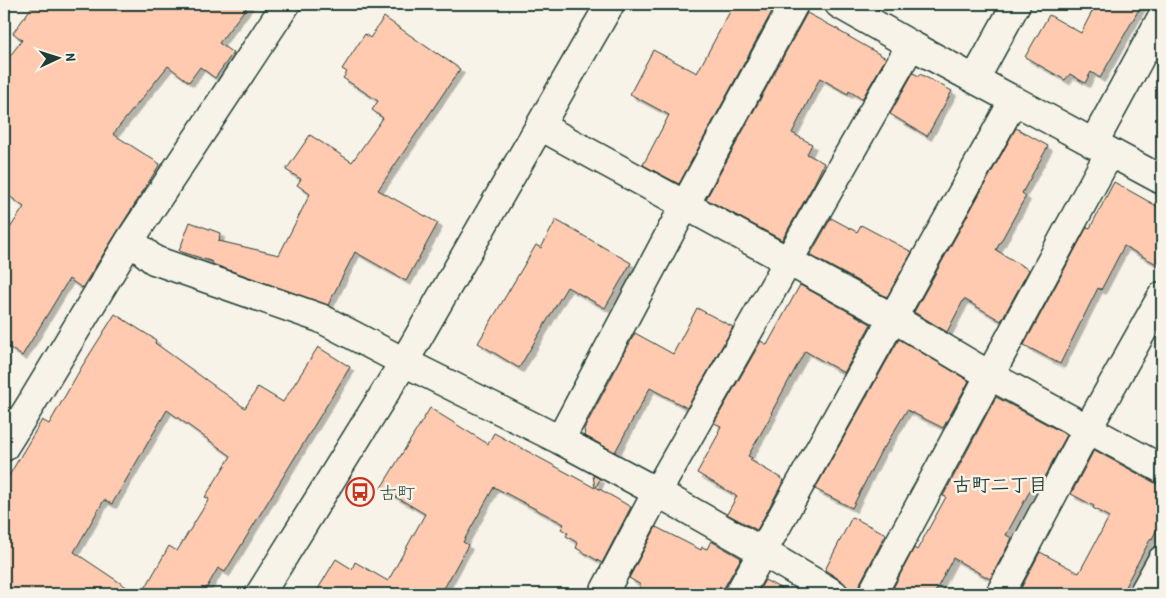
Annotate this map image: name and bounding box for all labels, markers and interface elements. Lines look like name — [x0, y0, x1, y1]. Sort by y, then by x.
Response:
north arrow — [32, 32, 82, 82]
text: N — [62, 53, 81, 62]
district label: 古町二丁目 — [952, 471, 1048, 497]
bus stop icon: 古町 — [345, 477, 375, 507]
place label: 古町 — [379, 480, 415, 505]

